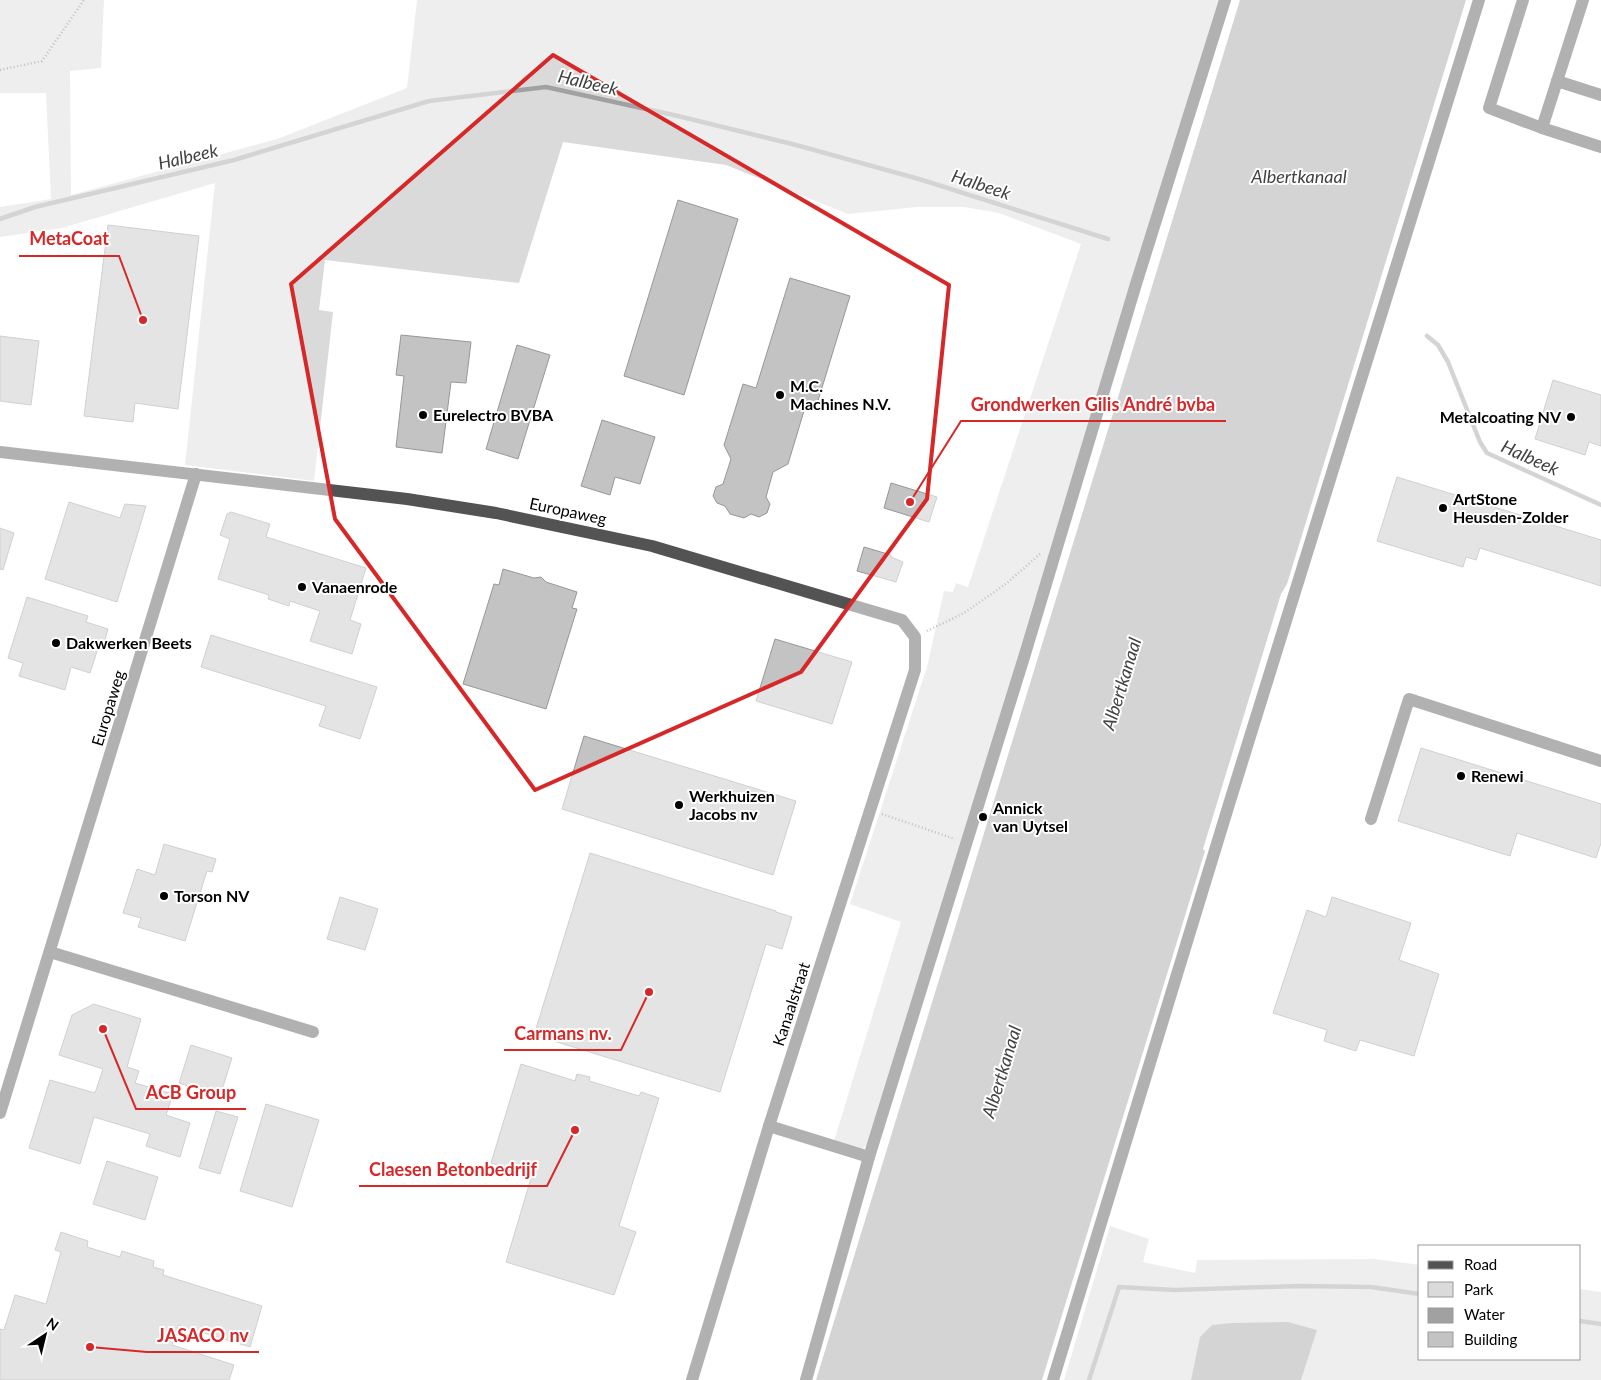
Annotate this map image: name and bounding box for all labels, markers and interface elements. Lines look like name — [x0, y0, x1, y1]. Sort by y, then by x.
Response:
water label: Halbeek — [556, 64, 621, 100]
water label: Halbeek — [156, 138, 220, 174]
water label: Halbeek — [949, 164, 1014, 204]
water label: Albertkanaal — [1250, 165, 1347, 187]
callout: MetaCoat — [19, 223, 119, 256]
text: MetaCoat — [29, 227, 109, 249]
place label: M.C. Machines N.V. — [790, 376, 891, 413]
callout: Grondwerken Gilis André bvba — [961, 388, 1226, 421]
marker: M.C. Machines N.V. — [774, 389, 786, 401]
text: Grondwerken Gilis André bvba — [971, 393, 1215, 415]
place label: Eurelectro BVBA — [433, 405, 554, 424]
place label: Metalcoating NV — [1440, 407, 1562, 426]
marker: Eurelectro BVBA — [417, 409, 429, 421]
marker: Metalcoating NV — [1565, 411, 1577, 423]
water label: Halbeek — [1498, 435, 1563, 480]
place label: ArtStone Heusden-Zolder — [1452, 489, 1568, 526]
street label: Europaweg — [528, 493, 608, 528]
marker: ArtStone Heusden-Zolder — [1437, 502, 1449, 514]
place label: Vanaenrode — [311, 577, 398, 596]
marker: Vanaenrode — [296, 581, 308, 593]
place label: Dakwerken Beets — [66, 633, 192, 652]
water label: Albertkanaal — [1096, 635, 1146, 733]
marker: Dakwerken Beets — [50, 637, 62, 649]
street label: Europaweg — [87, 668, 128, 748]
place label: Renewi — [1471, 766, 1524, 785]
marker: Renewi — [1455, 770, 1467, 782]
place label: Werkhuizen Jacobs nv — [689, 786, 775, 823]
place label: Annick van Uytsel — [992, 798, 1068, 835]
marker: Werkhuizen Jacobs nv — [673, 799, 685, 811]
marker: Annick van Uytsel — [977, 811, 989, 823]
place label: Torson NV — [174, 886, 250, 905]
marker: Torson NV — [158, 890, 170, 902]
street label: Kanaalstraat — [768, 959, 813, 1048]
callout: Carmans nv. — [504, 1017, 621, 1050]
text: Carmans nv. — [514, 1022, 612, 1044]
water label: Albertkanaal — [976, 1023, 1026, 1121]
callout: ACB Group — [136, 1076, 246, 1109]
text: ACB Group — [145, 1081, 236, 1103]
callout: Claesen Betonbedrijf — [359, 1153, 547, 1186]
text: Claesen Betonbedrijf — [369, 1158, 537, 1180]
legend — [1418, 1245, 1581, 1360]
text: Road — [1464, 1255, 1497, 1273]
text: Park — [1464, 1280, 1494, 1298]
text: Water — [1464, 1305, 1505, 1323]
north arrow — [20, 1310, 70, 1360]
text: N — [43, 1314, 62, 1334]
callout: JASACO nv — [147, 1319, 259, 1352]
text: JASACO nv — [157, 1324, 249, 1346]
text: Building — [1464, 1330, 1517, 1348]

